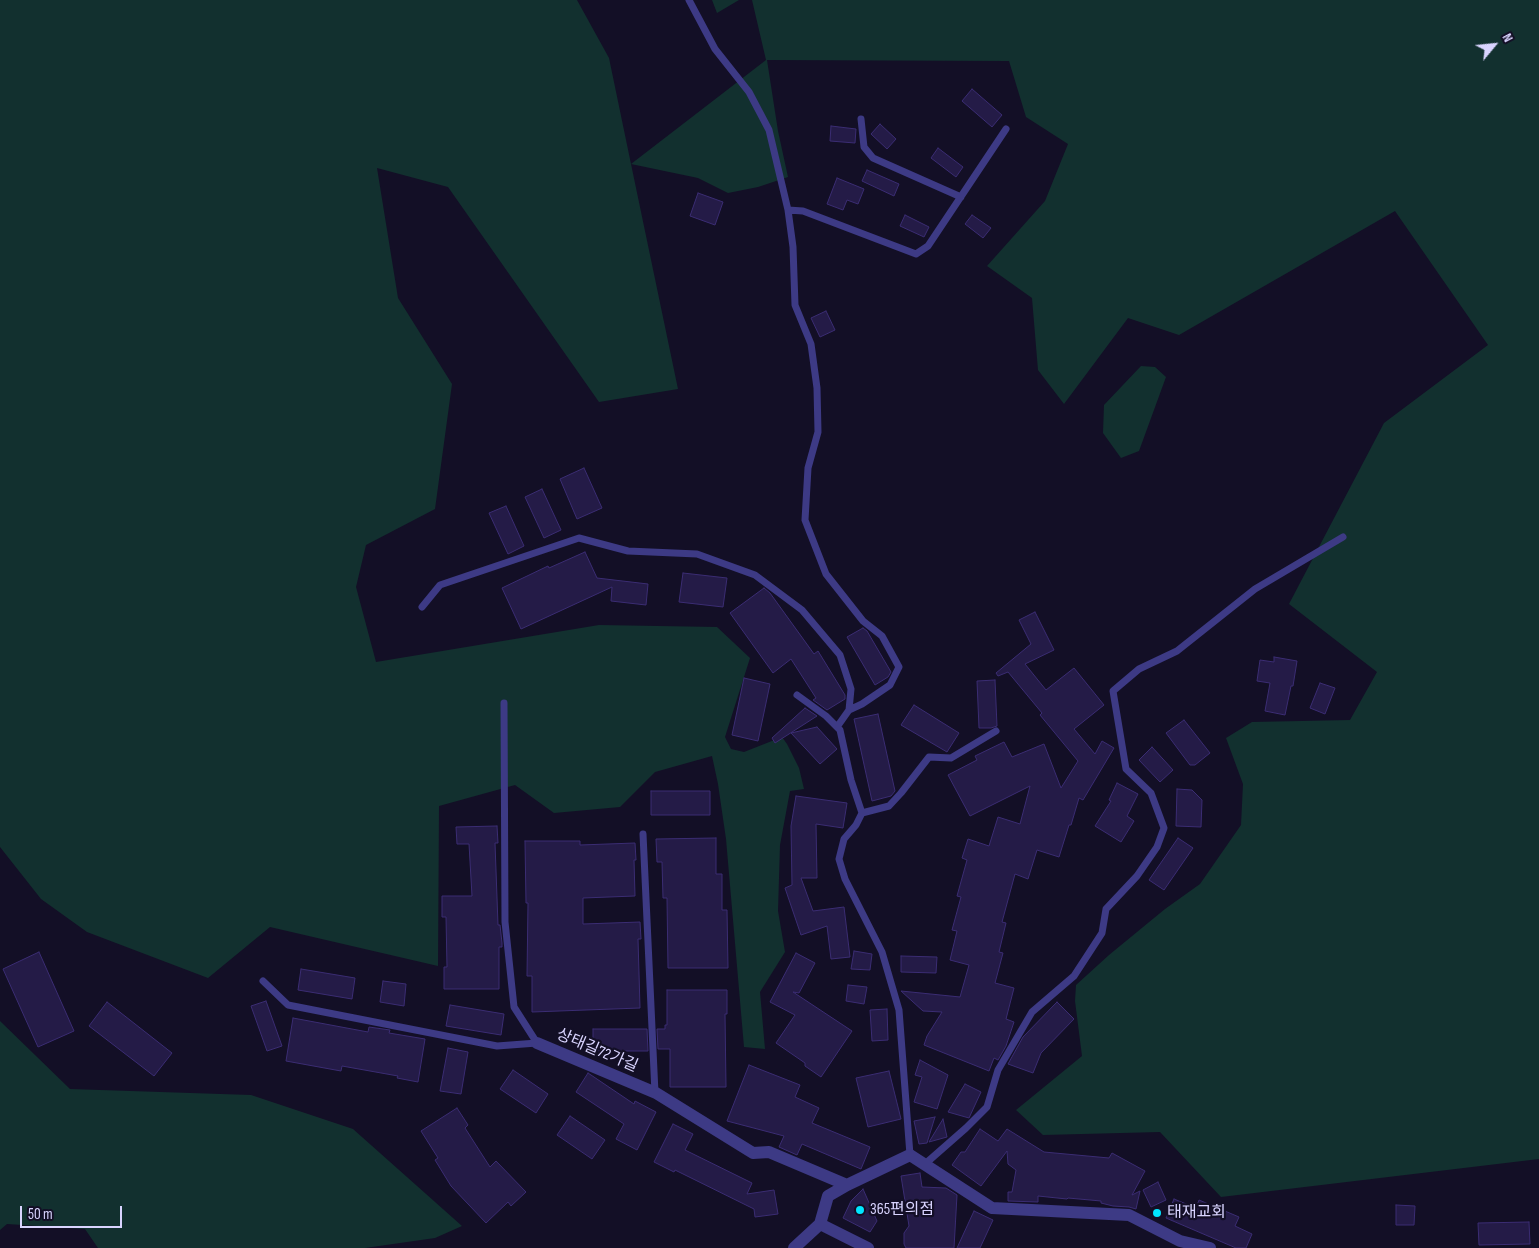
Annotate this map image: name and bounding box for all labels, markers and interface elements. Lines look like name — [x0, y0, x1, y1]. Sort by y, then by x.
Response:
north arrow — [1469, 20, 1519, 70]
text: N — [1498, 30, 1517, 45]
street label: 상태길72가길 — [553, 1025, 641, 1077]
scale bar — [22, 1196, 125, 1228]
place label: 365편의점 — [870, 1200, 934, 1220]
place label: 태재교회 — [1167, 1203, 1226, 1223]
marker: 365편의점 — [854, 1204, 866, 1216]
text: 50 m — [28, 1205, 53, 1224]
marker: 태재교회 — [1151, 1207, 1163, 1219]

